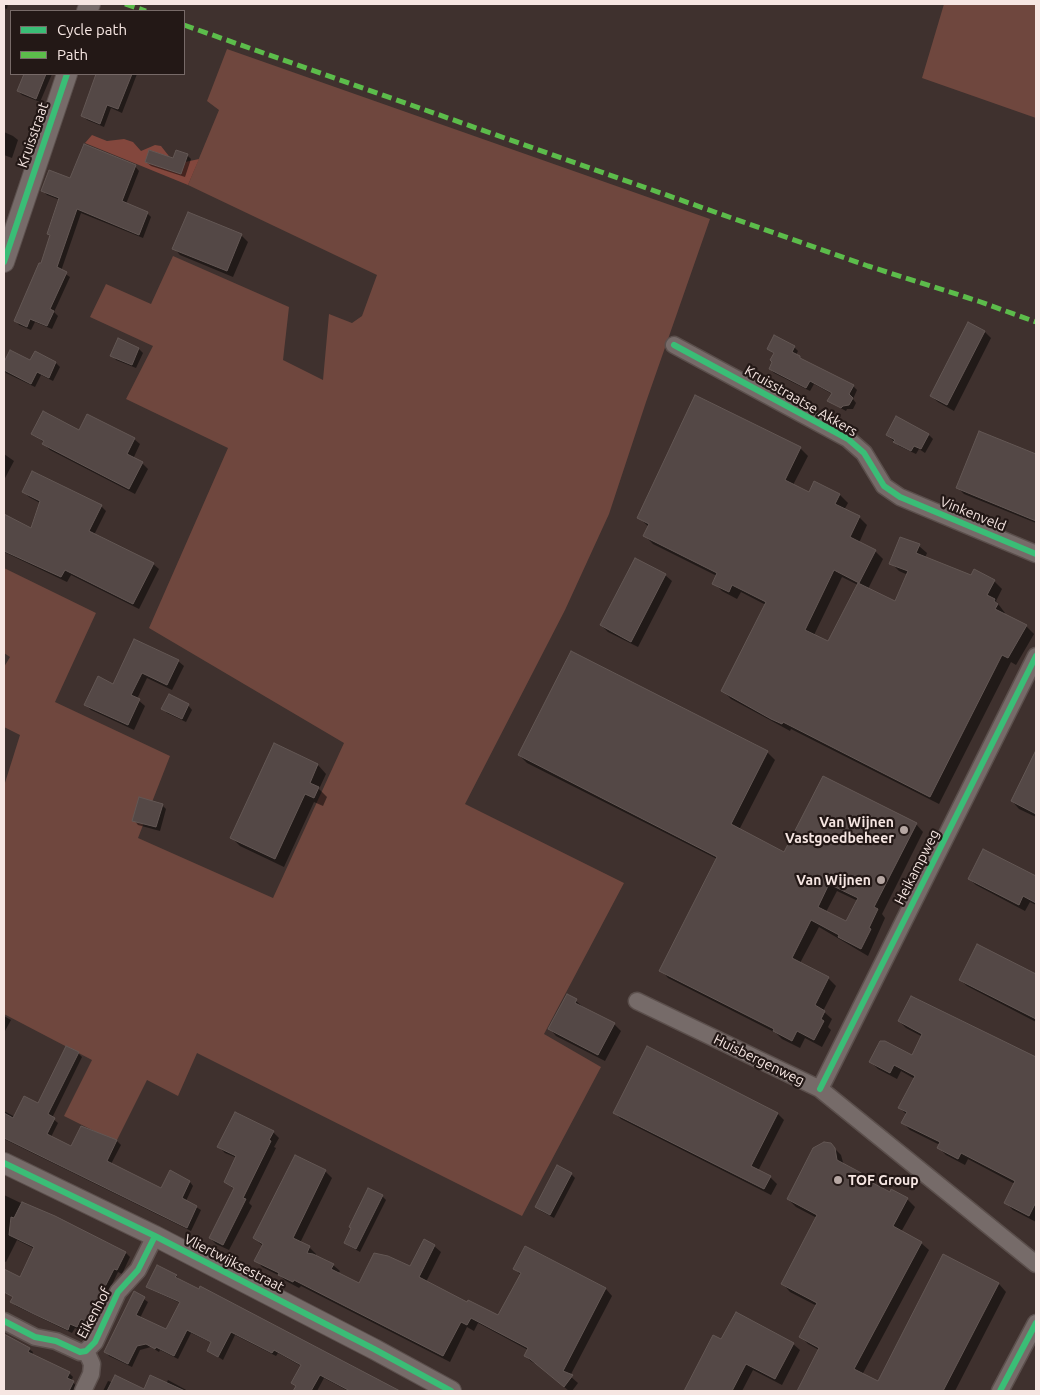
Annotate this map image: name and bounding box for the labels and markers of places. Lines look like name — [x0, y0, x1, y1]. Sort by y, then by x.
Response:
place label: Van Wijnen Vastgoedbeheer — [785, 814, 894, 846]
marker: Van Wijnen Vastgoedbeheer — [898, 824, 910, 836]
place label: Van Wijnen — [796, 872, 871, 888]
marker: Van Wijnen — [875, 874, 887, 886]
place label: TOF Group — [848, 1172, 919, 1188]
marker: TOF Group — [832, 1174, 844, 1186]

